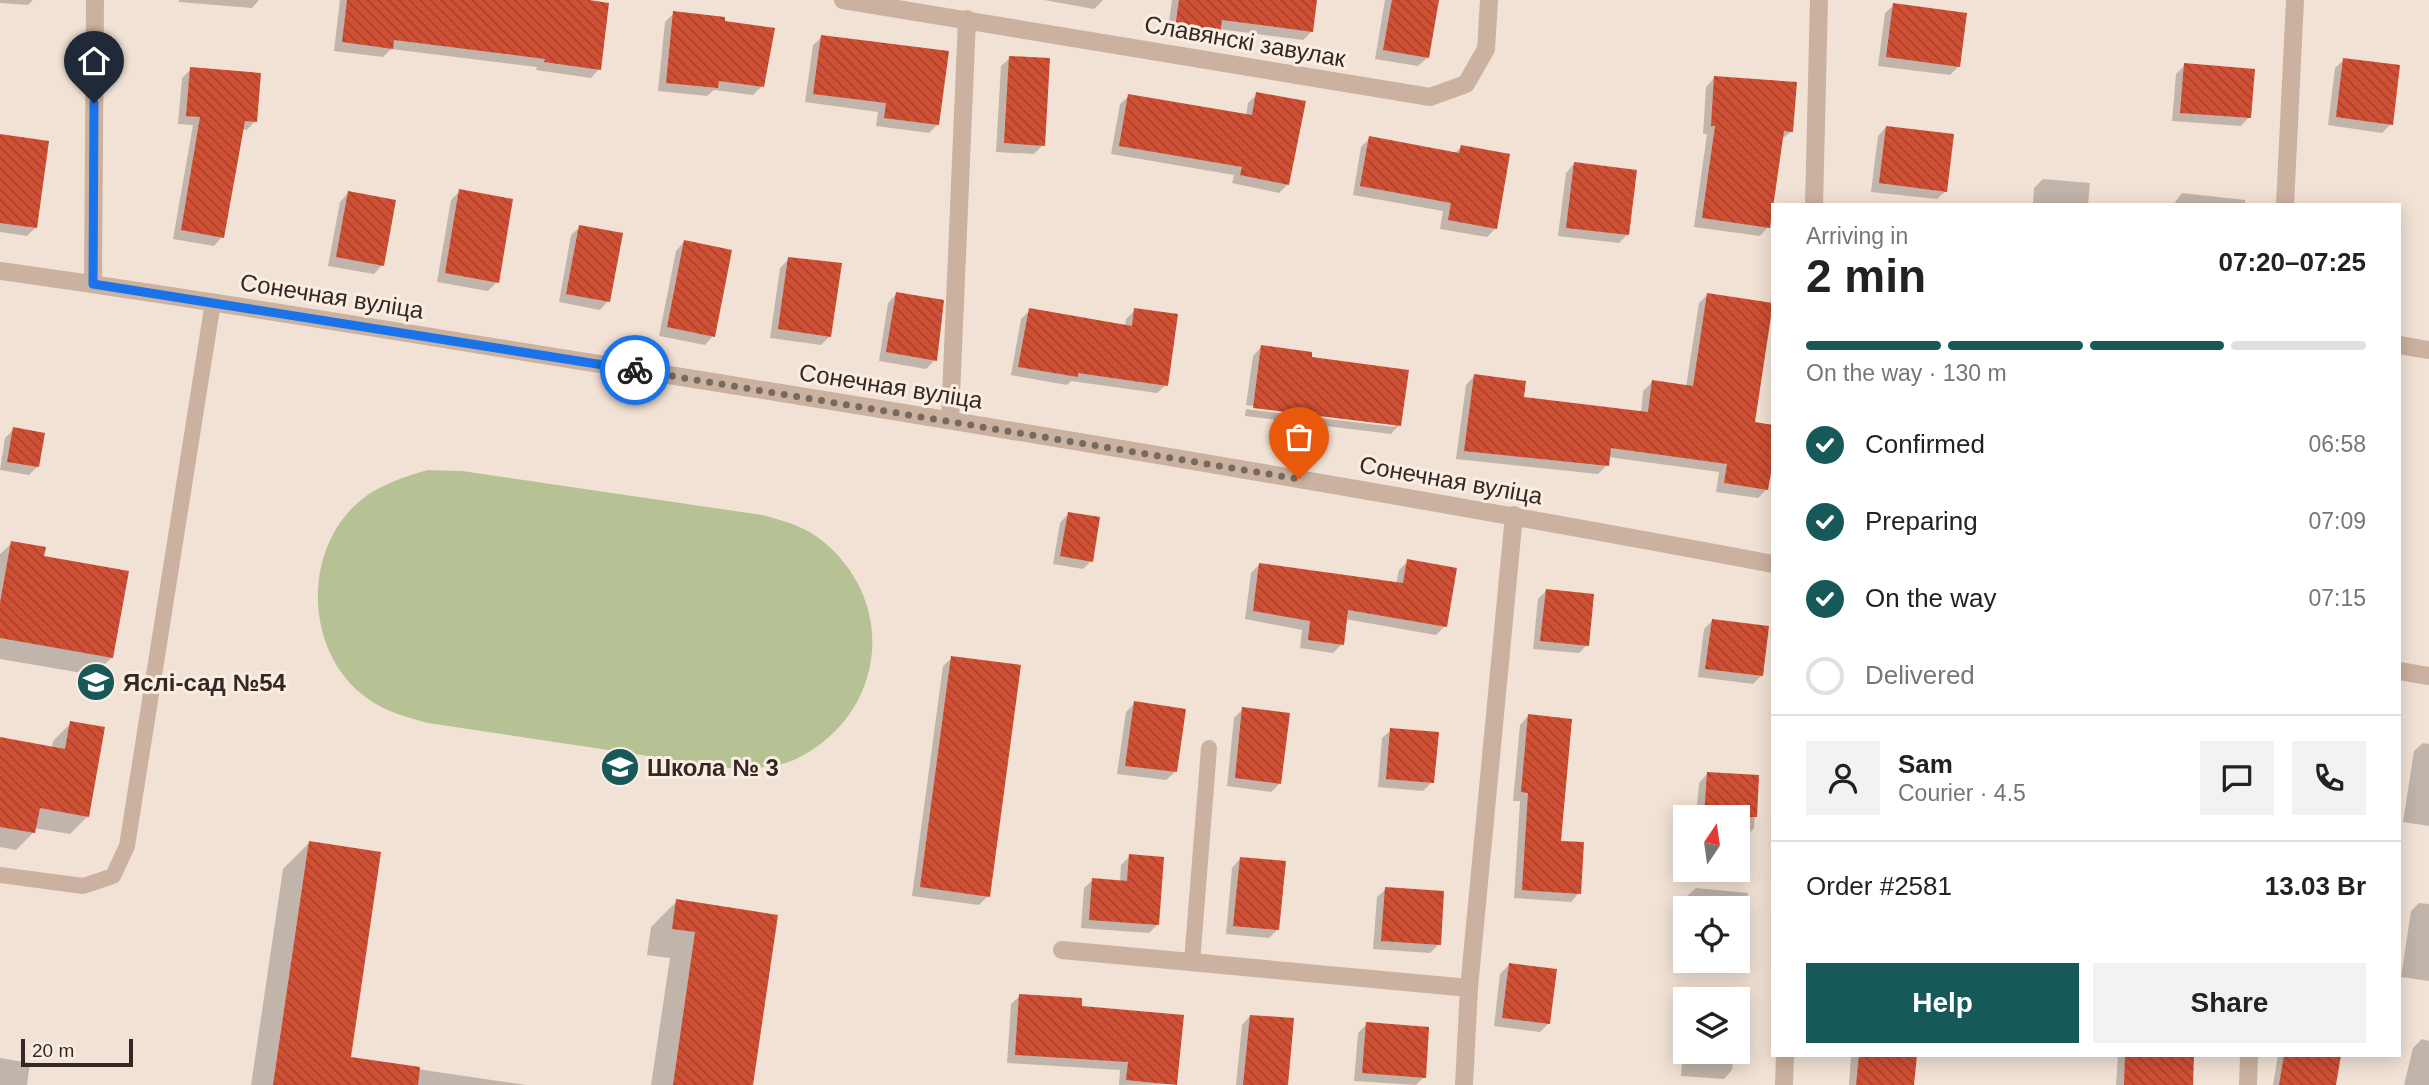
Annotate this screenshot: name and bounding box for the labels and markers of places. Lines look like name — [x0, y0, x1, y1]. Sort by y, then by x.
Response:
pin — [64, 31, 124, 103]
pin — [1269, 407, 1329, 479]
school or university icon: Яслі-сад №54 — [75, 661, 117, 703]
place label: Яслі-сад №54 — [123, 669, 286, 696]
school or university icon: Школа № 3 — [599, 746, 641, 788]
place label: Школа № 3 — [647, 754, 779, 781]

